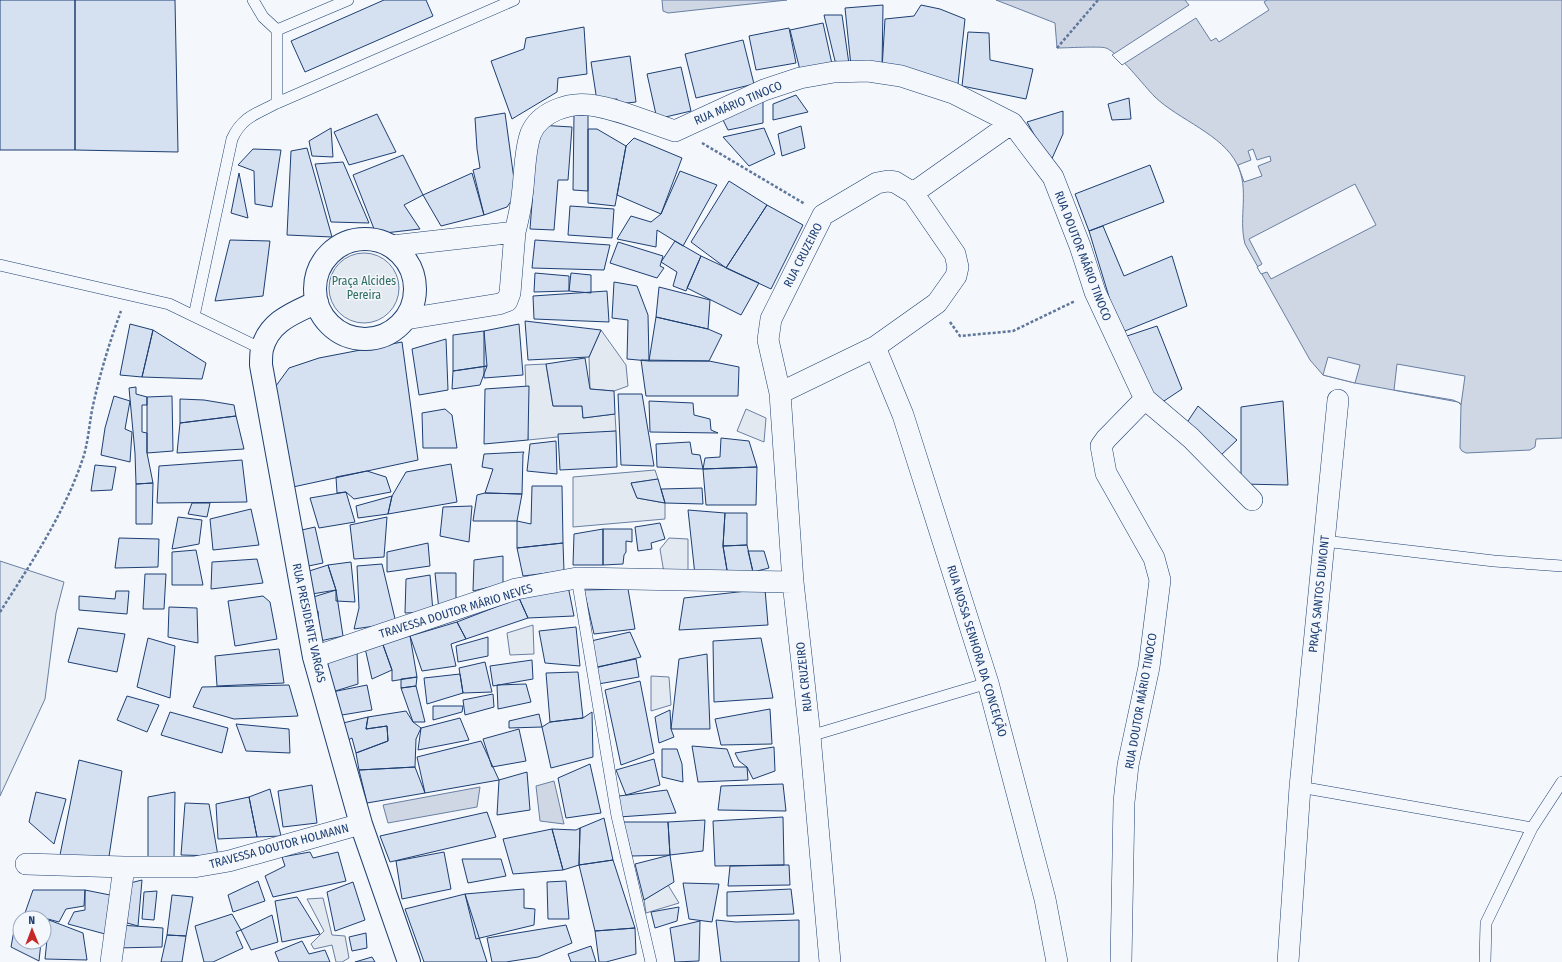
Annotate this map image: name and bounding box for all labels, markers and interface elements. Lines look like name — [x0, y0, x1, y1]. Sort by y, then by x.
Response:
street label: RUA MÁRIO TINOCO — [691, 77, 784, 128]
street label: RUA DOUTOR MÁRIO TINOCO — [1052, 189, 1115, 323]
street label: RUA CRUZEIRO — [781, 220, 825, 290]
park label: Praça Alcides Pereira — [332, 274, 396, 302]
street label: PRAÇA SANTOS DUMONT — [1306, 534, 1332, 653]
street label: RUA PRESIDENTE VARGAS — [290, 562, 329, 684]
street label: RUA NOSSA SENHORA DA CONCEIÇÃO — [944, 563, 1011, 739]
street label: TRAVESSA DOUTOR MÁRIO NEVES — [377, 580, 534, 641]
street label: RUA DOUTOR MÁRIO TINOCO — [1121, 632, 1160, 770]
street label: RUA CRUZEIRO — [793, 641, 815, 713]
street label: TRAVESSA DOUTOR HOLMANN — [208, 821, 350, 871]
north arrow — [12, 910, 52, 950]
text: N — [28, 914, 35, 927]

